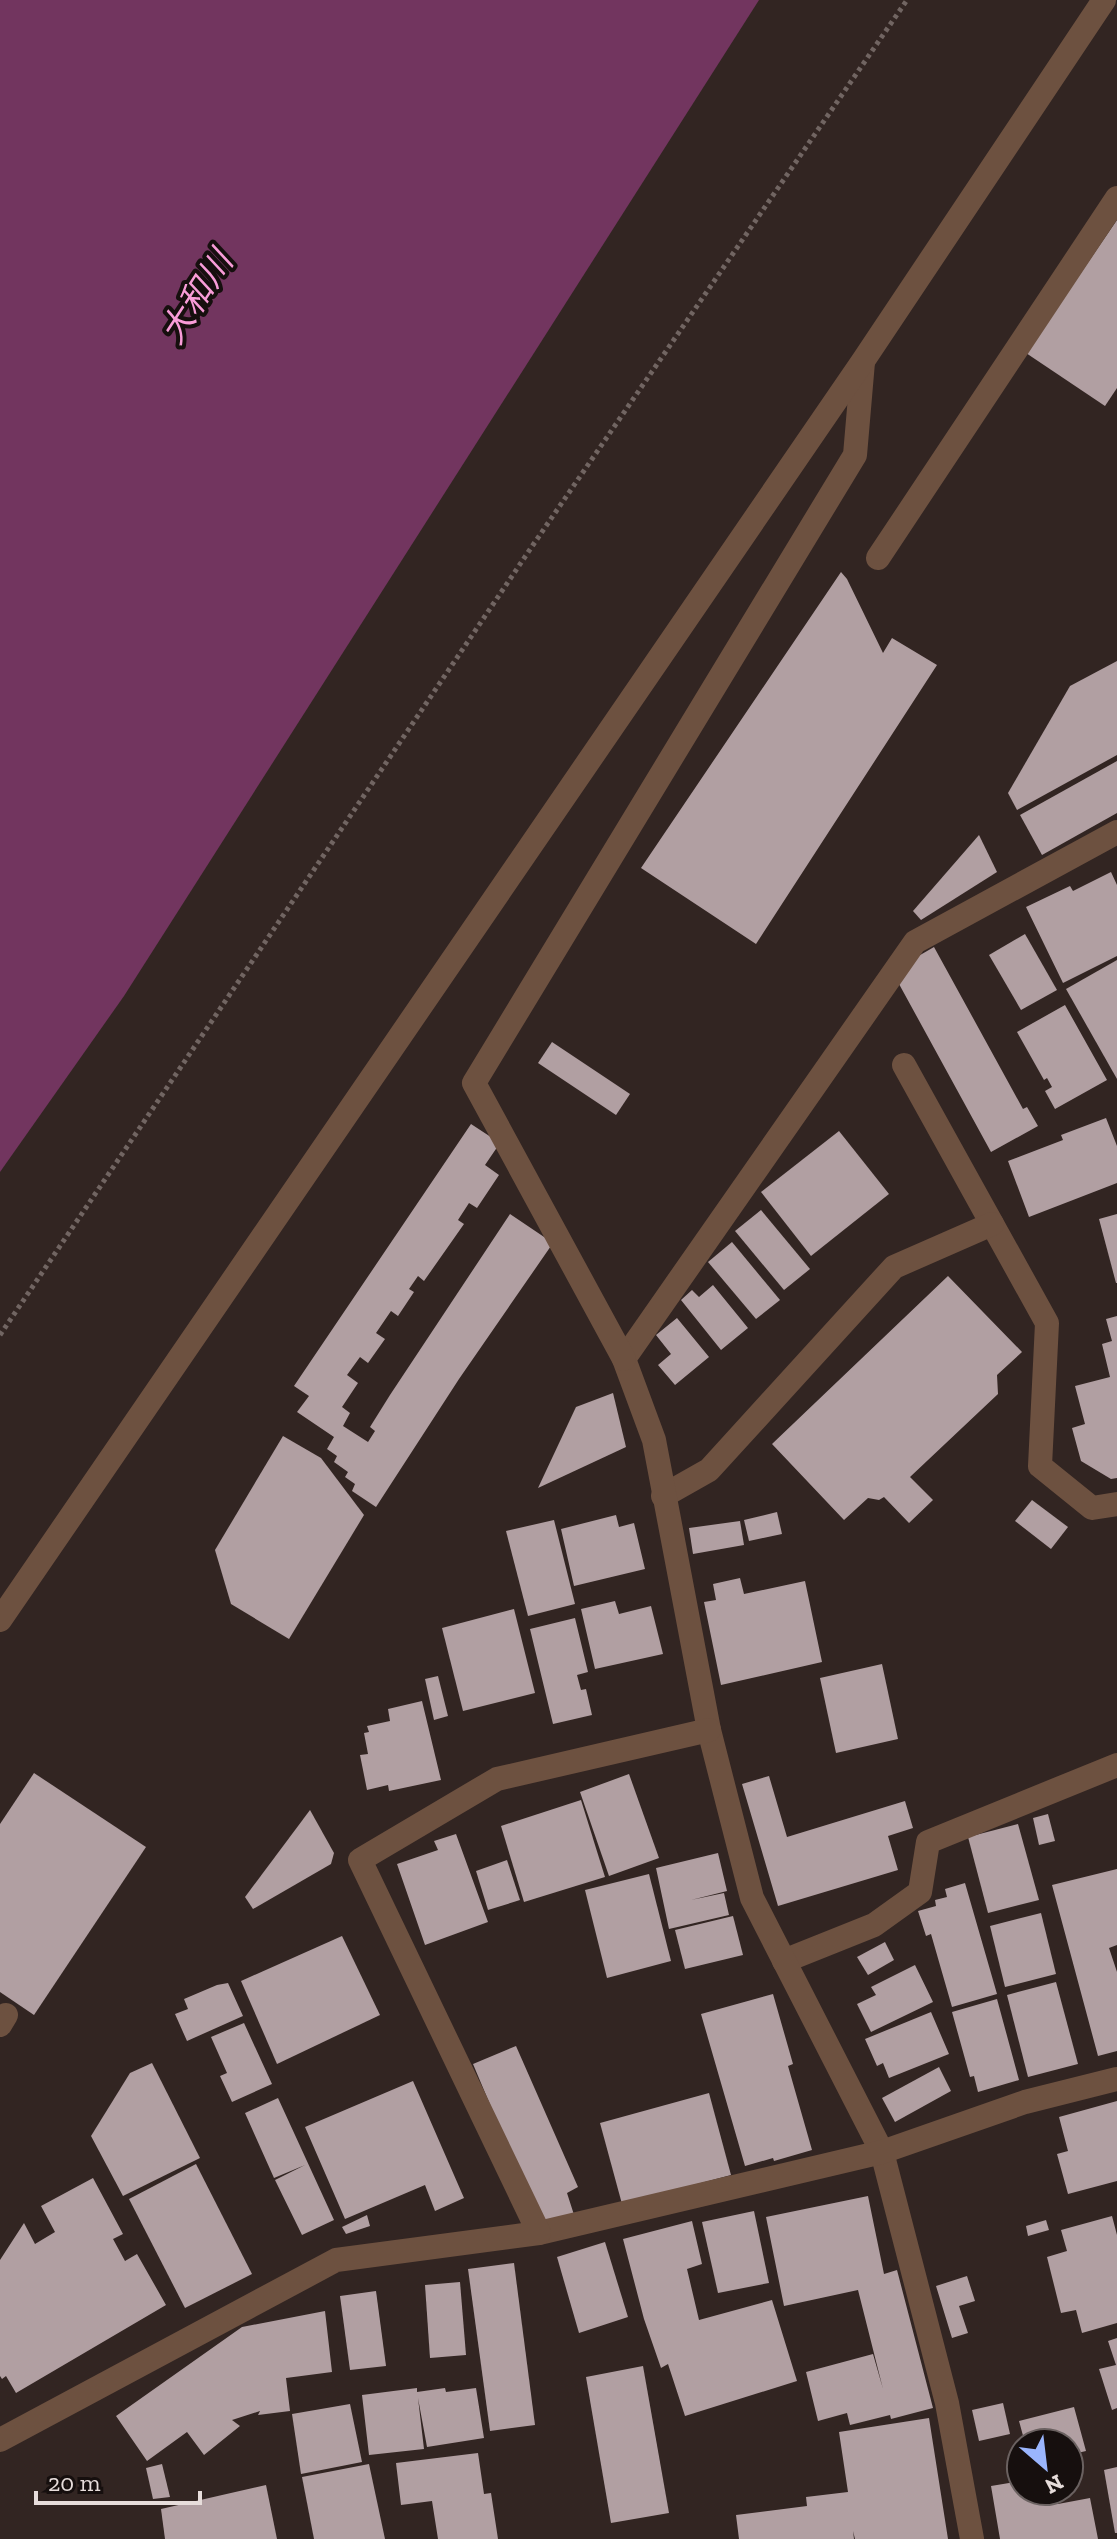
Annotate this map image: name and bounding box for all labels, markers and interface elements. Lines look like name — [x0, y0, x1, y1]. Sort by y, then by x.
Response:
water label: 大和川 — [151, 241, 243, 351]
north arrow — [1005, 2427, 1085, 2507]
scale bar — [36, 2455, 200, 2505]
text: 20 m — [48, 2468, 101, 2497]
text: N — [1040, 2468, 1068, 2500]

